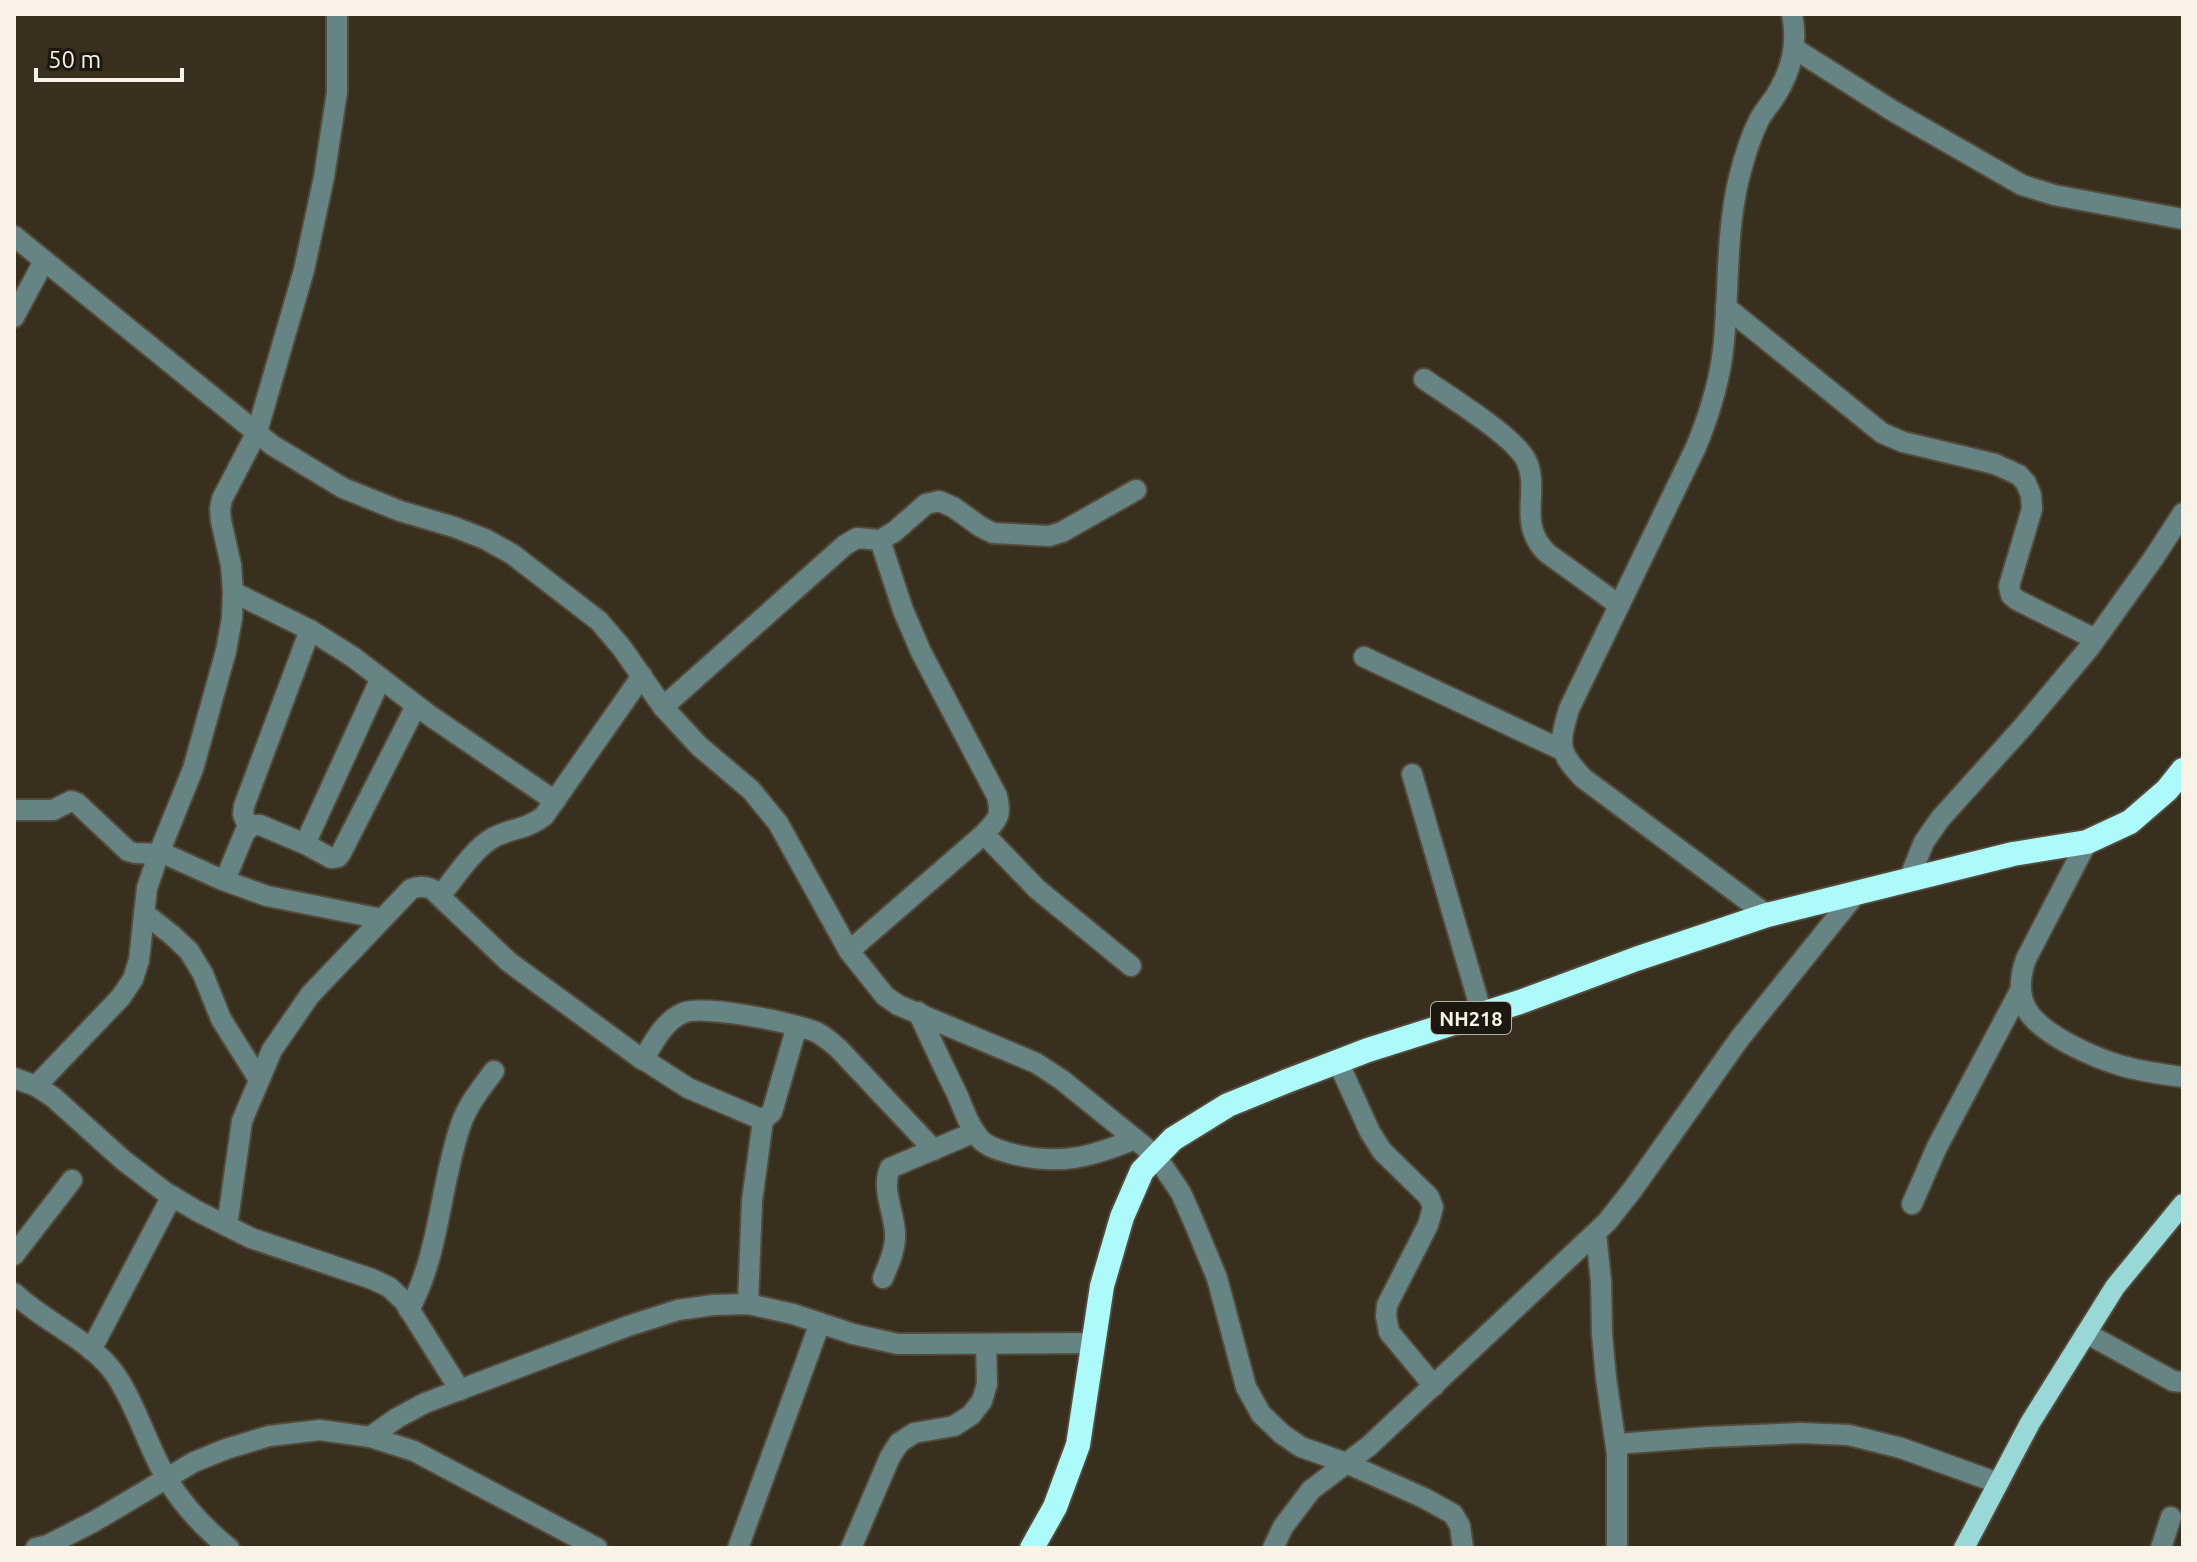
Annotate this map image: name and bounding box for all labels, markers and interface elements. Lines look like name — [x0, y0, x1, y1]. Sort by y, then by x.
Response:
scale bar — [36, 32, 182, 82]
text: 50 m — [48, 46, 101, 73]
road number: NH218 — [1431, 1002, 1511, 1034]

